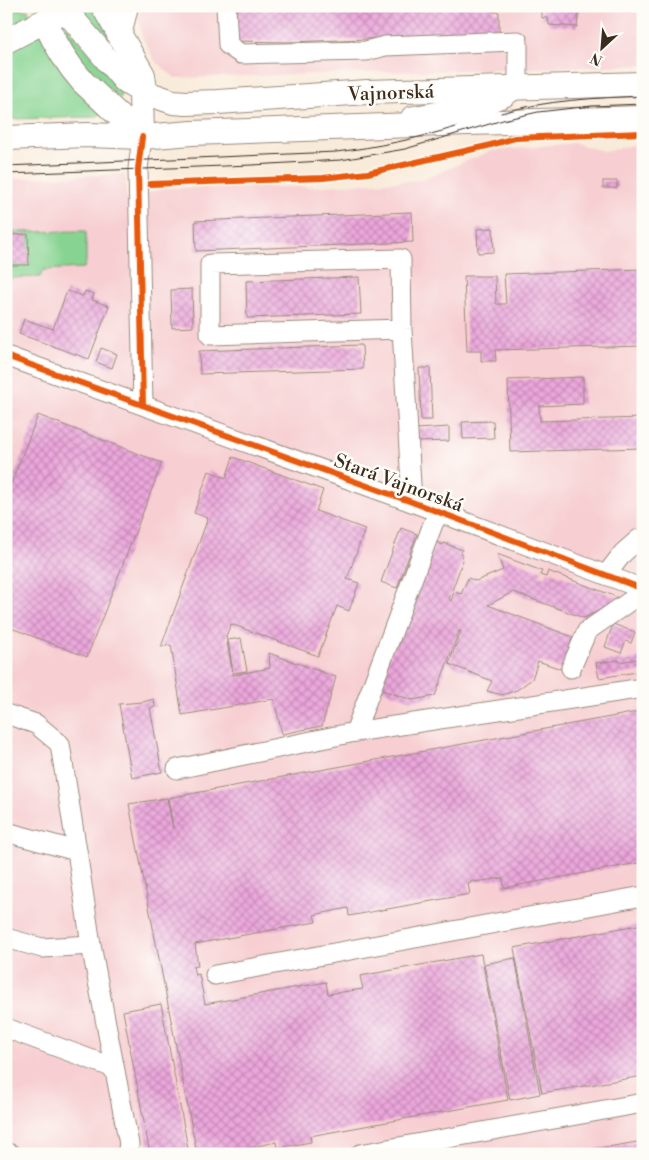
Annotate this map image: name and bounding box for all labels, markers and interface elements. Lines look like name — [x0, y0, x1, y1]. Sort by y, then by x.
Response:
north arrow — [576, 22, 626, 72]
text: N — [588, 48, 606, 69]
street label: Vajnorská — [346, 79, 435, 107]
street label: Stará Vajnorská — [331, 448, 467, 518]

